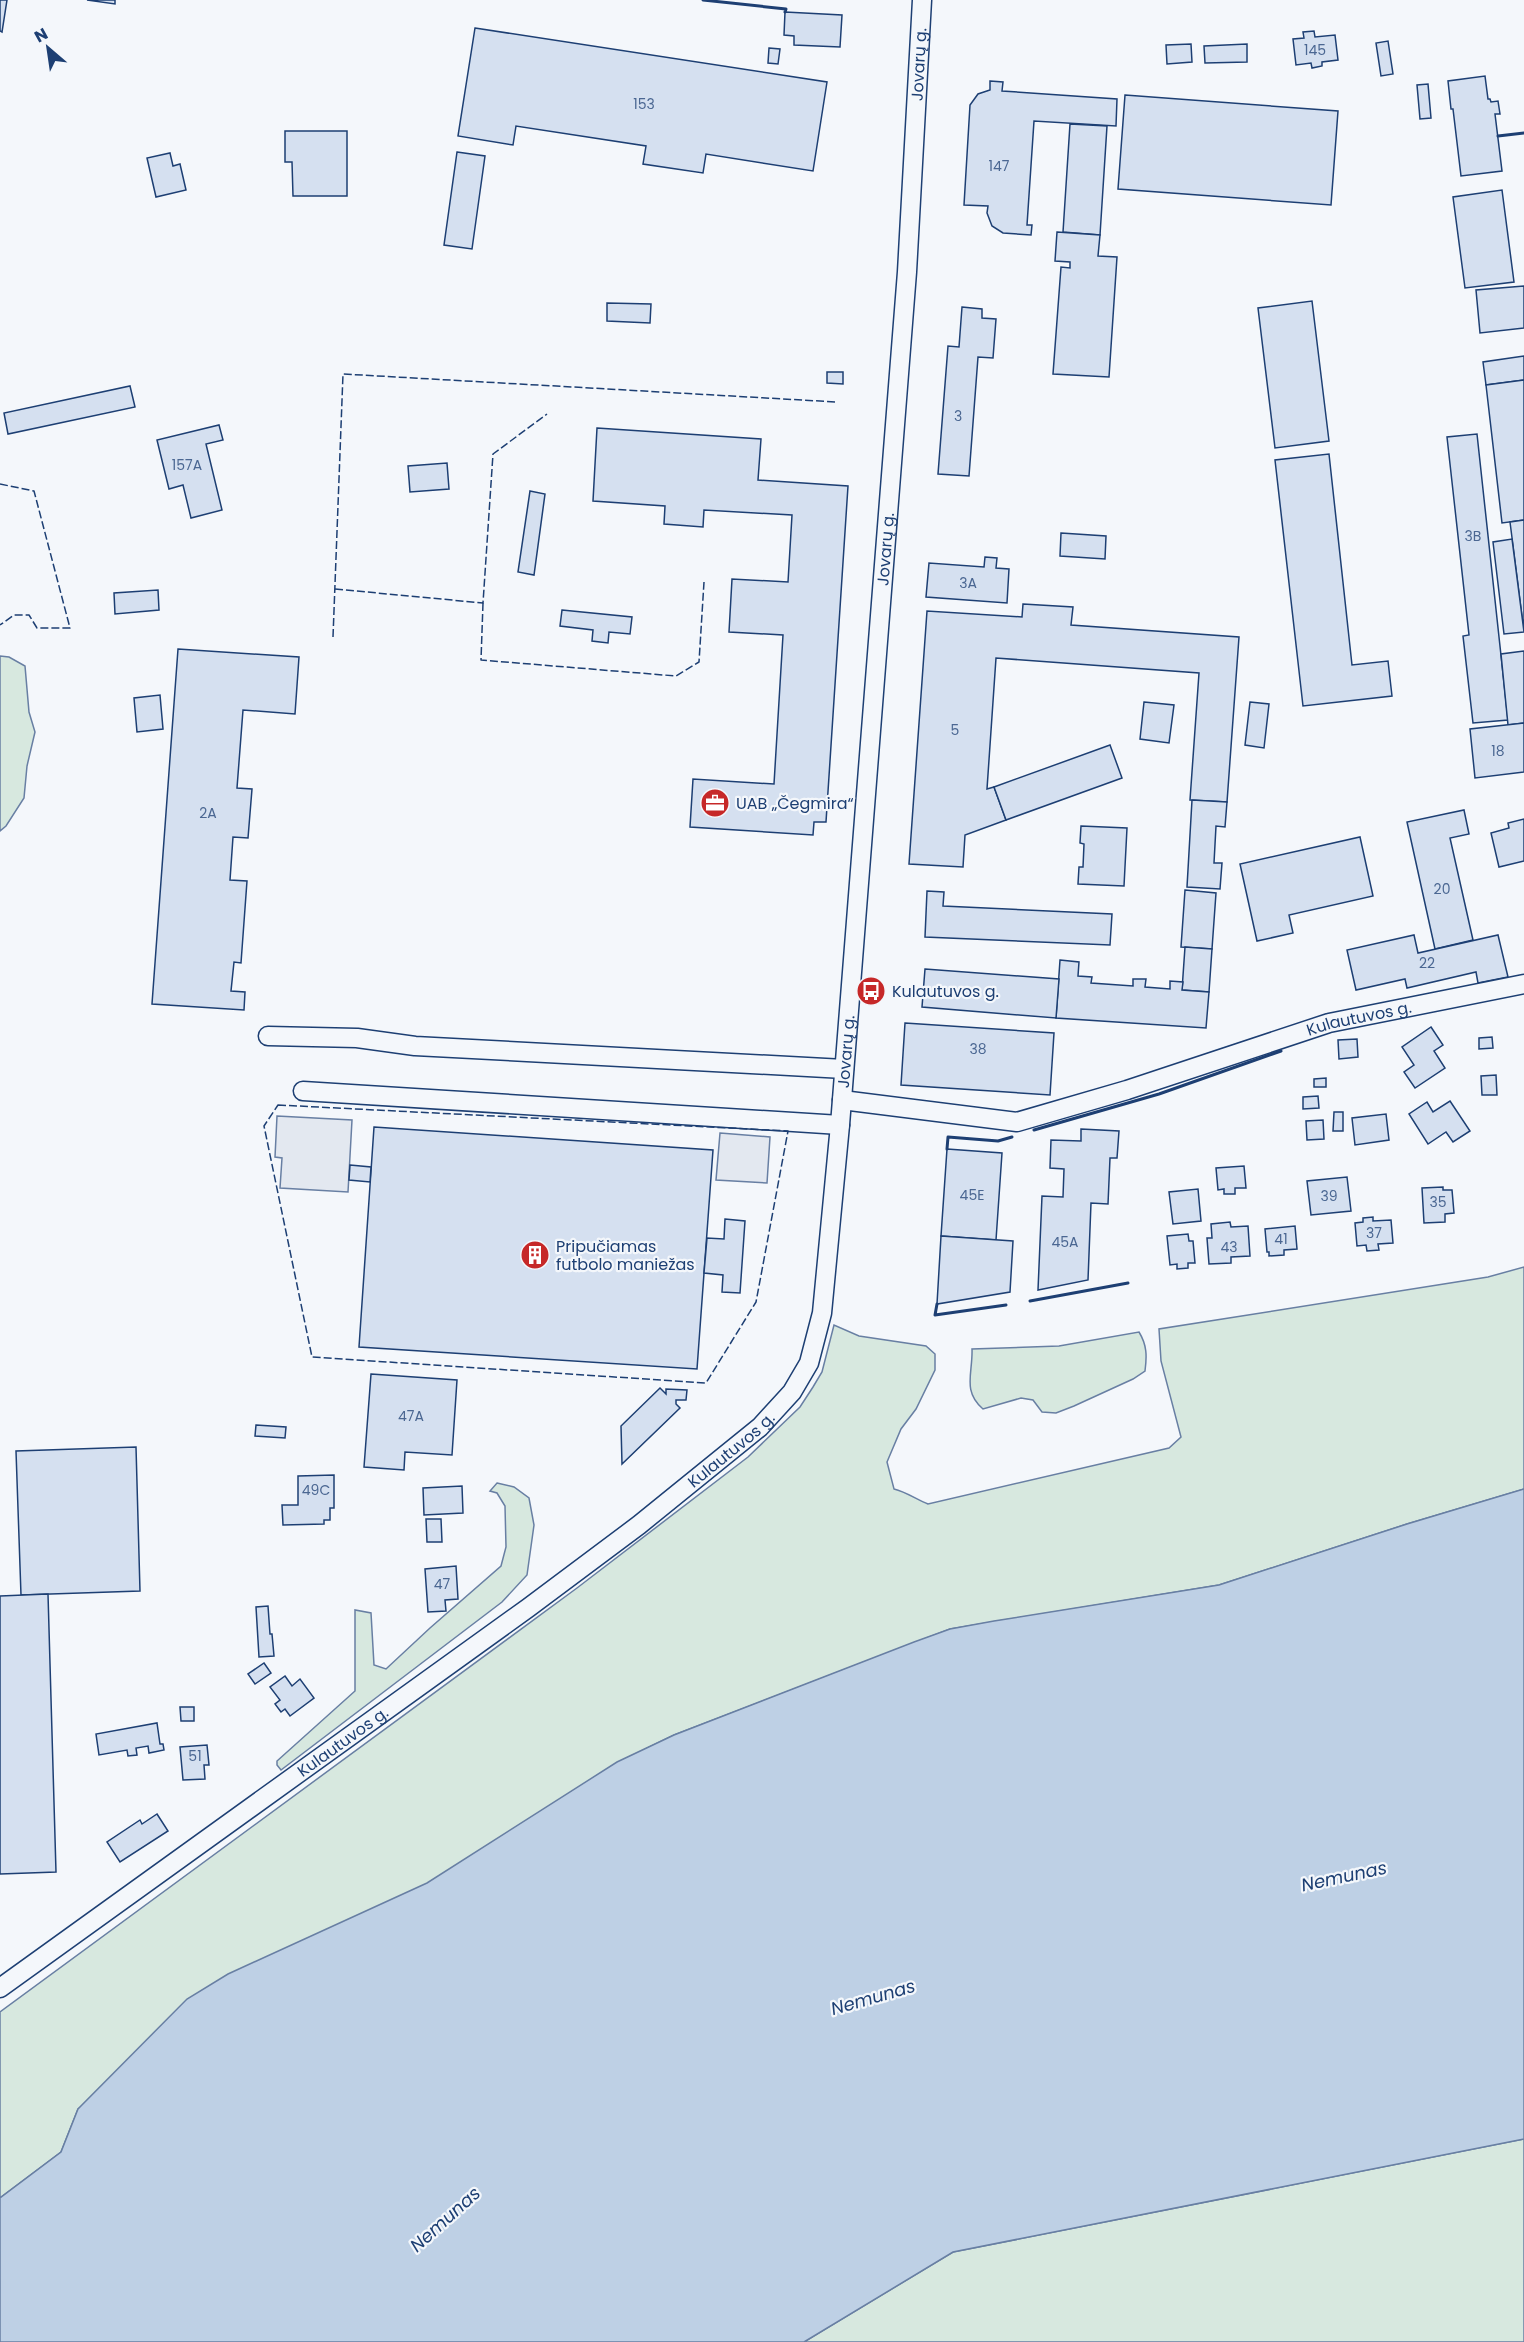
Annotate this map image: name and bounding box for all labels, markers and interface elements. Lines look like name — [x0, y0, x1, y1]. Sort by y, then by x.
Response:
north arrow — [18, 18, 78, 78]
text: N — [30, 22, 52, 48]
street label: Jovarų g. — [905, 27, 932, 102]
house number: 145 — [1304, 40, 1326, 60]
house number: 153 — [633, 94, 655, 114]
house number: 147 — [989, 156, 1010, 176]
house number: 3 — [954, 406, 962, 426]
house number: 157A — [172, 455, 202, 475]
street label: Jovarų g. — [871, 512, 900, 587]
house number: 3B — [1465, 526, 1481, 546]
house number: 3A — [959, 573, 977, 593]
house number: 5 — [951, 720, 959, 740]
house number: 18 — [1491, 741, 1505, 761]
office icon: UAB „Čegmira“ — [699, 787, 731, 819]
place label: UAB „Čegmira“ — [736, 792, 854, 815]
house number: 2A — [199, 803, 217, 823]
house number: 20 — [1434, 879, 1450, 899]
house number: 22 — [1419, 953, 1435, 973]
bus stop icon: Kulautuvos g. — [855, 975, 887, 1007]
place label: Kulautuvos g. — [892, 980, 999, 1003]
street label: Kulautuvos g. — [1303, 995, 1413, 1041]
street label: Jovarų g. — [831, 1014, 860, 1089]
house number: 38 — [969, 1039, 987, 1059]
house number: 45E — [960, 1185, 984, 1205]
house number: 39 — [1320, 1186, 1338, 1206]
house number: 35 — [1429, 1192, 1447, 1212]
house number: 37 — [1366, 1223, 1382, 1243]
house number: 41 — [1274, 1229, 1288, 1249]
house number: 45A — [1051, 1232, 1079, 1252]
place label: Pripučiamas futbolo maniežas — [556, 1235, 695, 1276]
house number: 43 — [1220, 1237, 1238, 1257]
building icon: Pripučiamas futbolo maniežas — [519, 1239, 551, 1271]
house number: 47A — [398, 1406, 424, 1426]
street label: Kulautuvos g. — [683, 1407, 780, 1493]
house number: 49C — [302, 1480, 330, 1500]
house number: 47 — [434, 1574, 451, 1594]
street label: Kulautuvos g. — [292, 1701, 393, 1782]
house number: 51 — [188, 1746, 202, 1766]
water label: Nemunas — [1299, 1855, 1389, 1897]
water label: Nemunas — [828, 1973, 918, 2021]
water label: Nemunas — [404, 2181, 486, 2257]

